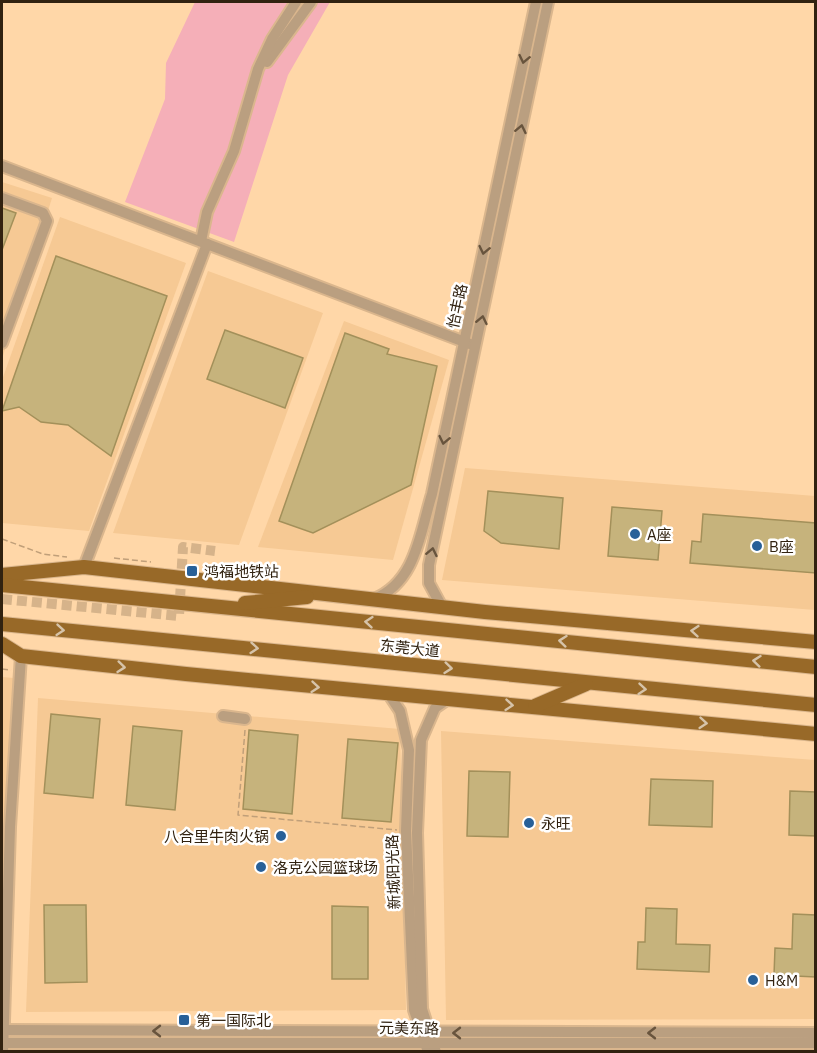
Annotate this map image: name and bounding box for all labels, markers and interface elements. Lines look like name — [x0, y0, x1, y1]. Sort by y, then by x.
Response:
one-way arrow — [518, 53, 531, 63]
one-way arrow — [514, 125, 527, 135]
one-way arrow — [478, 244, 491, 254]
street label: 怡丰路 — [443, 282, 471, 330]
one-way arrow — [474, 316, 487, 326]
one-way arrow — [438, 435, 451, 445]
place label: A座 — [647, 525, 672, 544]
marker: A座 — [628, 527, 642, 541]
place label: B座 — [769, 537, 794, 556]
marker: B座 — [750, 539, 764, 553]
one-way arrow — [424, 547, 437, 557]
place label: 鸿福地铁站 — [204, 562, 279, 581]
marker: 鸿福地铁站 — [185, 564, 199, 578]
one-way arrow — [365, 616, 374, 629]
one-way arrow — [55, 623, 64, 636]
one-way arrow — [690, 625, 699, 638]
street label: 东莞大道 — [379, 635, 441, 661]
one-way arrow — [559, 635, 568, 648]
one-way arrow — [249, 641, 258, 654]
one-way arrow — [753, 655, 762, 667]
one-way arrow — [116, 660, 126, 673]
one-way arrow — [443, 662, 452, 674]
one-way arrow — [311, 680, 320, 693]
one-way arrow — [637, 682, 646, 695]
one-way arrow — [505, 698, 514, 711]
one-way arrow — [699, 716, 708, 729]
place label: 永旺 — [541, 814, 571, 833]
marker: 永旺 — [522, 816, 536, 830]
place label: 八合里牛肉火锅 — [164, 827, 269, 846]
marker: 八合里牛肉火锅 — [274, 829, 288, 843]
street label: 新城阳光路 — [382, 834, 404, 910]
place label: 洛克公园篮球场 — [273, 858, 378, 877]
marker: 洛克公园篮球场 — [254, 860, 268, 874]
place label: H&M — [765, 971, 798, 990]
marker: H&M — [746, 973, 760, 987]
place label: 第一国际北 — [196, 1011, 271, 1030]
marker: 第一国际北 — [177, 1013, 191, 1027]
street label: 元美东路 — [379, 1018, 439, 1038]
one-way arrow — [153, 1025, 162, 1037]
one-way arrow — [453, 1027, 462, 1039]
one-way arrow — [648, 1027, 657, 1039]

